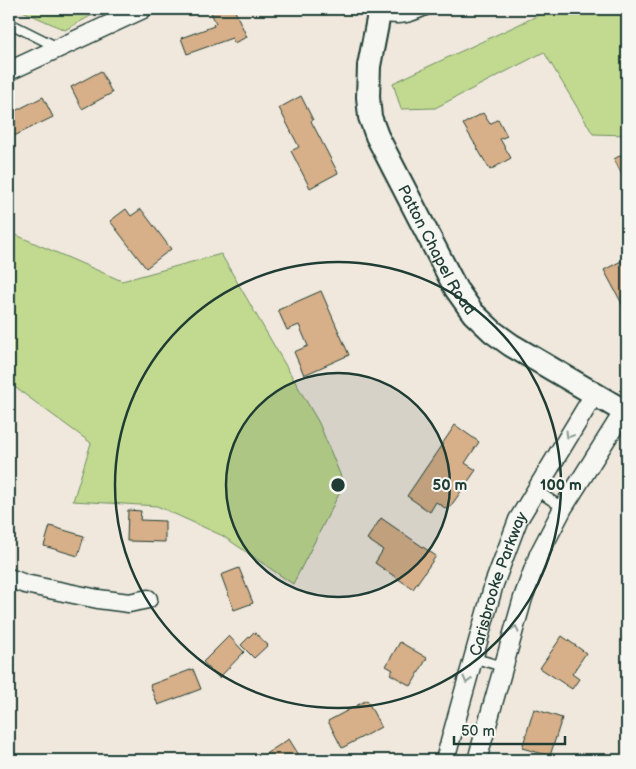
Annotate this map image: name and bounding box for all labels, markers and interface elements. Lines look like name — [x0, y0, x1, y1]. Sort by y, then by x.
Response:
street label: Patton Chapel Road — [393, 182, 479, 319]
one-way arrow — [566, 430, 576, 439]
centre of rings — [329, 476, 347, 494]
text: 50 m — [433, 476, 468, 495]
text: 100 m — [540, 476, 582, 495]
street label: Carisbrooke Parkway — [466, 508, 532, 658]
one-way arrow — [509, 626, 519, 634]
one-way arrow — [463, 676, 473, 684]
scale bar — [454, 714, 565, 746]
text: 50 m — [461, 722, 495, 741]

